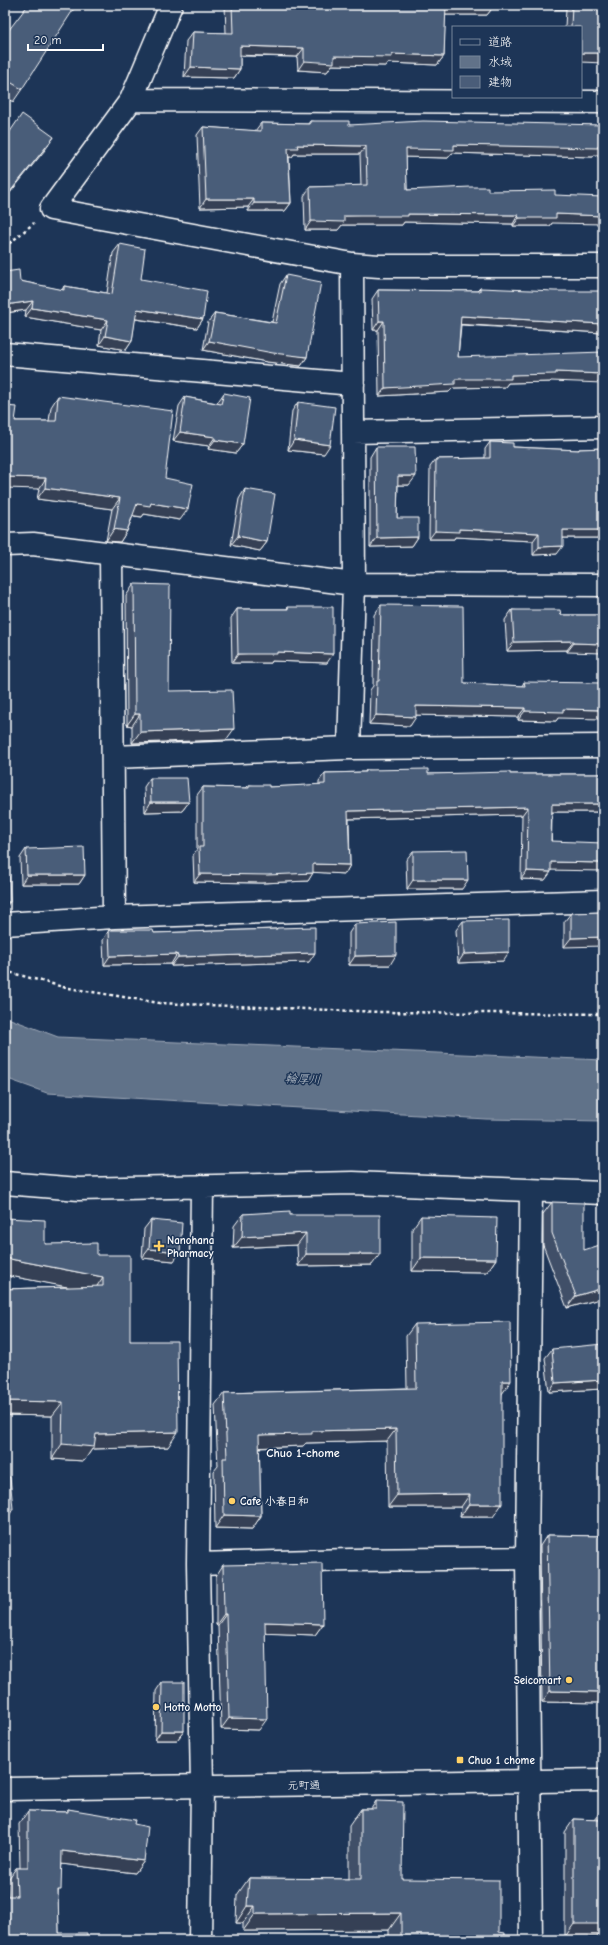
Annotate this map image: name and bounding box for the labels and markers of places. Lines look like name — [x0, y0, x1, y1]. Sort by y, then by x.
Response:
place label: Nanohana Pharmacy — [167, 1234, 214, 1260]
marker: Nanohana Pharmacy — [154, 1241, 164, 1251]
place label: Cafe 小春日和 — [240, 1495, 309, 1508]
marker: Cafe 小春日和 — [227, 1496, 237, 1506]
place label: Seicomart — [514, 1674, 561, 1687]
marker: Seicomart — [564, 1675, 574, 1685]
place label: Hotto Motto — [164, 1701, 222, 1714]
marker: Hotto Motto — [151, 1702, 161, 1712]
place label: Chuo 1 chome — [468, 1754, 535, 1767]
marker: Chuo 1 chome — [455, 1755, 465, 1765]

